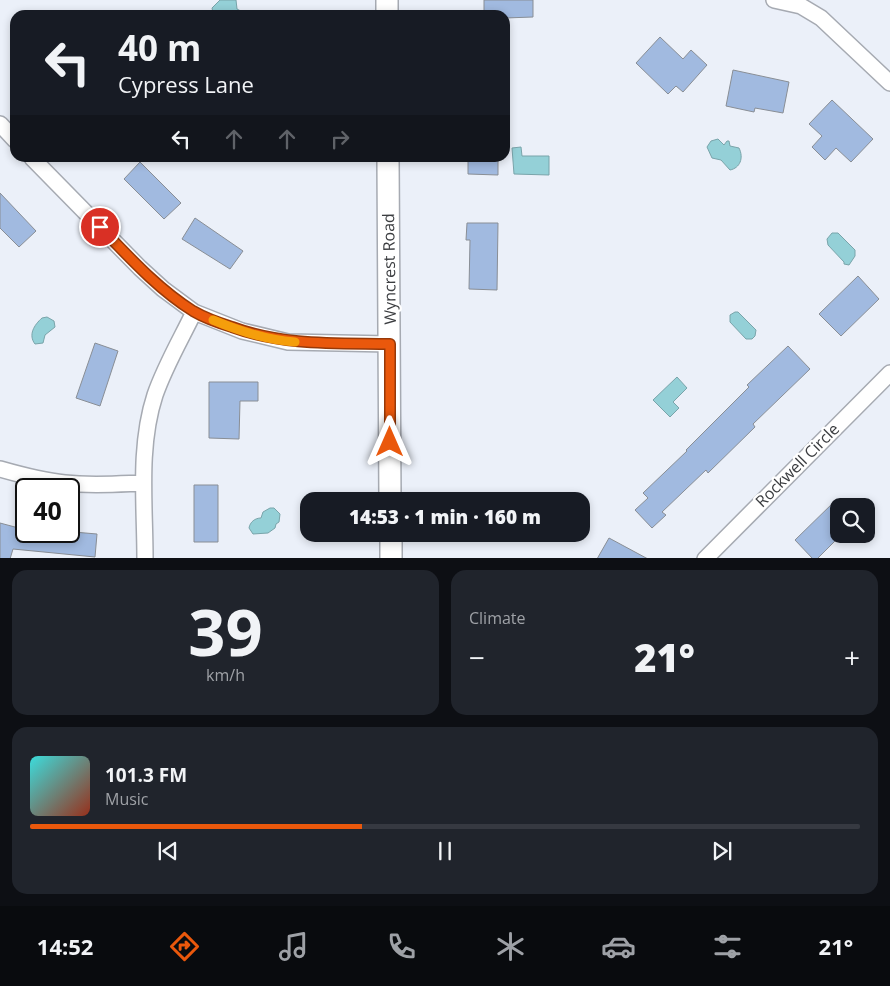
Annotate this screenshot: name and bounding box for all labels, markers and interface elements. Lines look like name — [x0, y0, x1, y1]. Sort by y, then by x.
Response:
text: 40 m — [118, 24, 201, 71]
icon: left — [35, 30, 100, 95]
text: Cypress Lane — [118, 69, 254, 99]
icon: left — [167, 125, 195, 153]
icon: ahead — [220, 125, 248, 153]
icon: ahead — [273, 125, 301, 153]
icon: right — [326, 125, 354, 153]
pin — [79, 206, 121, 248]
icon: arrive — [86, 213, 114, 241]
street label: Wyncrest Road — [377, 213, 401, 325]
position arrow — [363, 415, 415, 467]
street label: Rockwell Circle — [750, 418, 844, 512]
speed limit sign: 40 — [15, 478, 80, 543]
map controls — [830, 498, 875, 543]
button: search — [830, 498, 875, 543]
text: 14:53 · 1 min · 160 m — [349, 504, 541, 530]
text: 39 — [188, 587, 263, 675]
text: Climate — [469, 607, 526, 629]
text: 21° — [634, 631, 695, 683]
text: − — [469, 638, 485, 676]
text: + — [844, 638, 860, 676]
text: km/h — [206, 664, 245, 686]
text: 101.3 FM — [105, 762, 187, 788]
text: Music — [105, 788, 149, 810]
icon: previous — [154, 837, 182, 865]
icon: pause — [431, 837, 459, 865]
icon: next — [708, 837, 736, 865]
icon: directions — [167, 929, 202, 964]
icon: music — [276, 929, 311, 964]
icon: phone — [384, 929, 419, 964]
icon: climate — [493, 929, 528, 964]
icon: car — [601, 929, 636, 964]
icon: filters — [710, 929, 745, 964]
text: 14:52 — [37, 931, 93, 961]
text: 21° — [819, 931, 853, 961]

